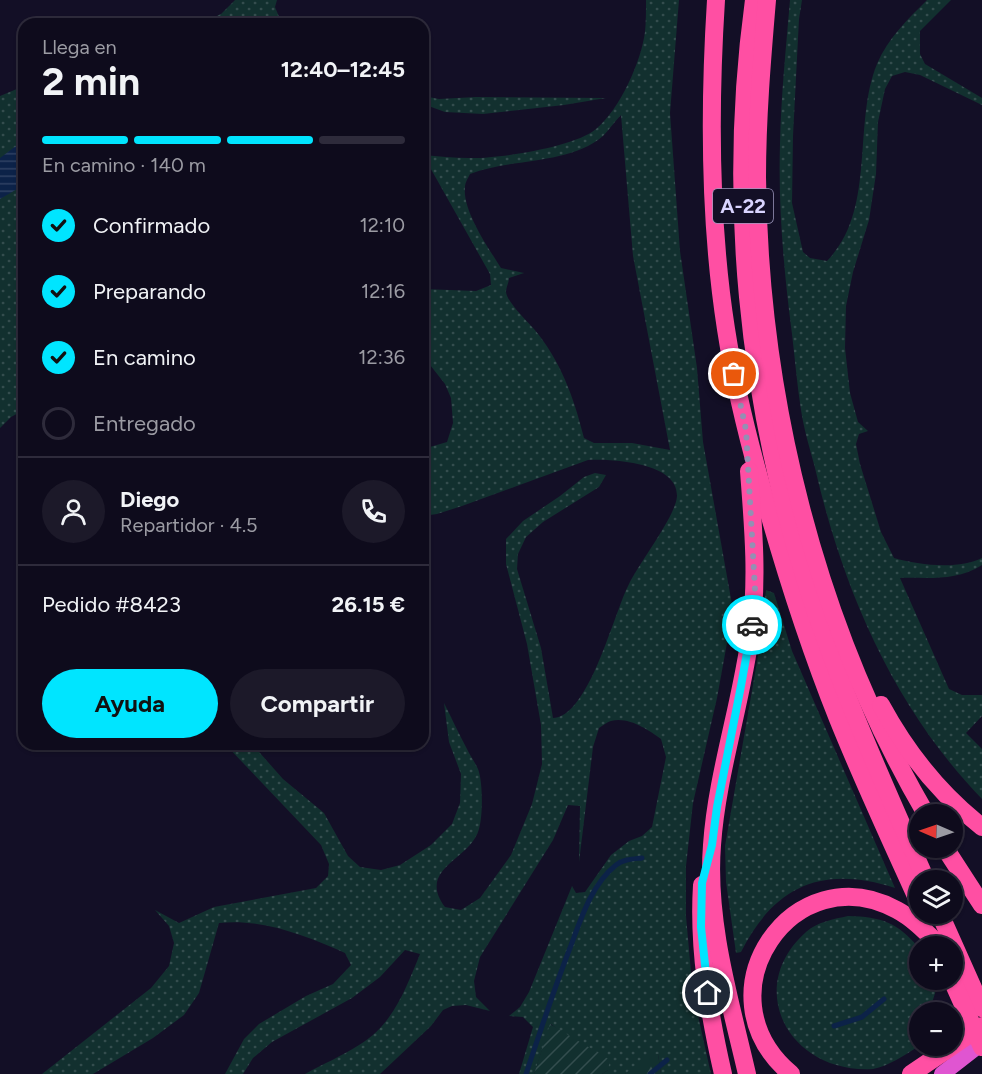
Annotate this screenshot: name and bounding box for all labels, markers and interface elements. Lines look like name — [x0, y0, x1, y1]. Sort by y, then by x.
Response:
text: Llega en — [42, 35, 117, 59]
text: 12:40–12:45 — [281, 56, 405, 83]
text: 2 min — [42, 58, 140, 105]
text: En camino · 140 m — [42, 153, 206, 177]
road number: A-22 — [713, 189, 773, 223]
icon: check — [42, 209, 75, 242]
text: Confirmado — [93, 212, 210, 239]
text: 12:10 — [359, 213, 405, 237]
icon: check — [42, 275, 75, 308]
text: Preparando — [93, 278, 206, 305]
text: 12:16 — [361, 279, 405, 303]
icon: check — [42, 341, 75, 374]
text: En camino — [93, 344, 196, 371]
text: 12:36 — [358, 345, 405, 369]
pin — [708, 348, 759, 399]
icon: bag — [717, 357, 750, 390]
text: Entregado — [93, 410, 196, 437]
button: person — [42, 480, 105, 543]
button: phone — [342, 480, 405, 543]
text: Diego — [120, 486, 179, 513]
text: Repartidor · 4.5 — [120, 513, 258, 537]
text: Pedido #8423 — [42, 591, 181, 618]
text: 26.15 € — [331, 591, 405, 618]
courier — [722, 595, 782, 655]
icon: car — [736, 609, 769, 642]
button: Ayuda — [42, 669, 218, 738]
button: Compartir — [230, 669, 405, 738]
north arrow — [909, 804, 963, 858]
map controls — [909, 804, 963, 1056]
button: layers — [909, 870, 963, 924]
button: + — [909, 936, 963, 990]
pin — [682, 967, 733, 1018]
icon: home — [691, 976, 724, 1009]
button: − — [909, 1002, 963, 1056]

